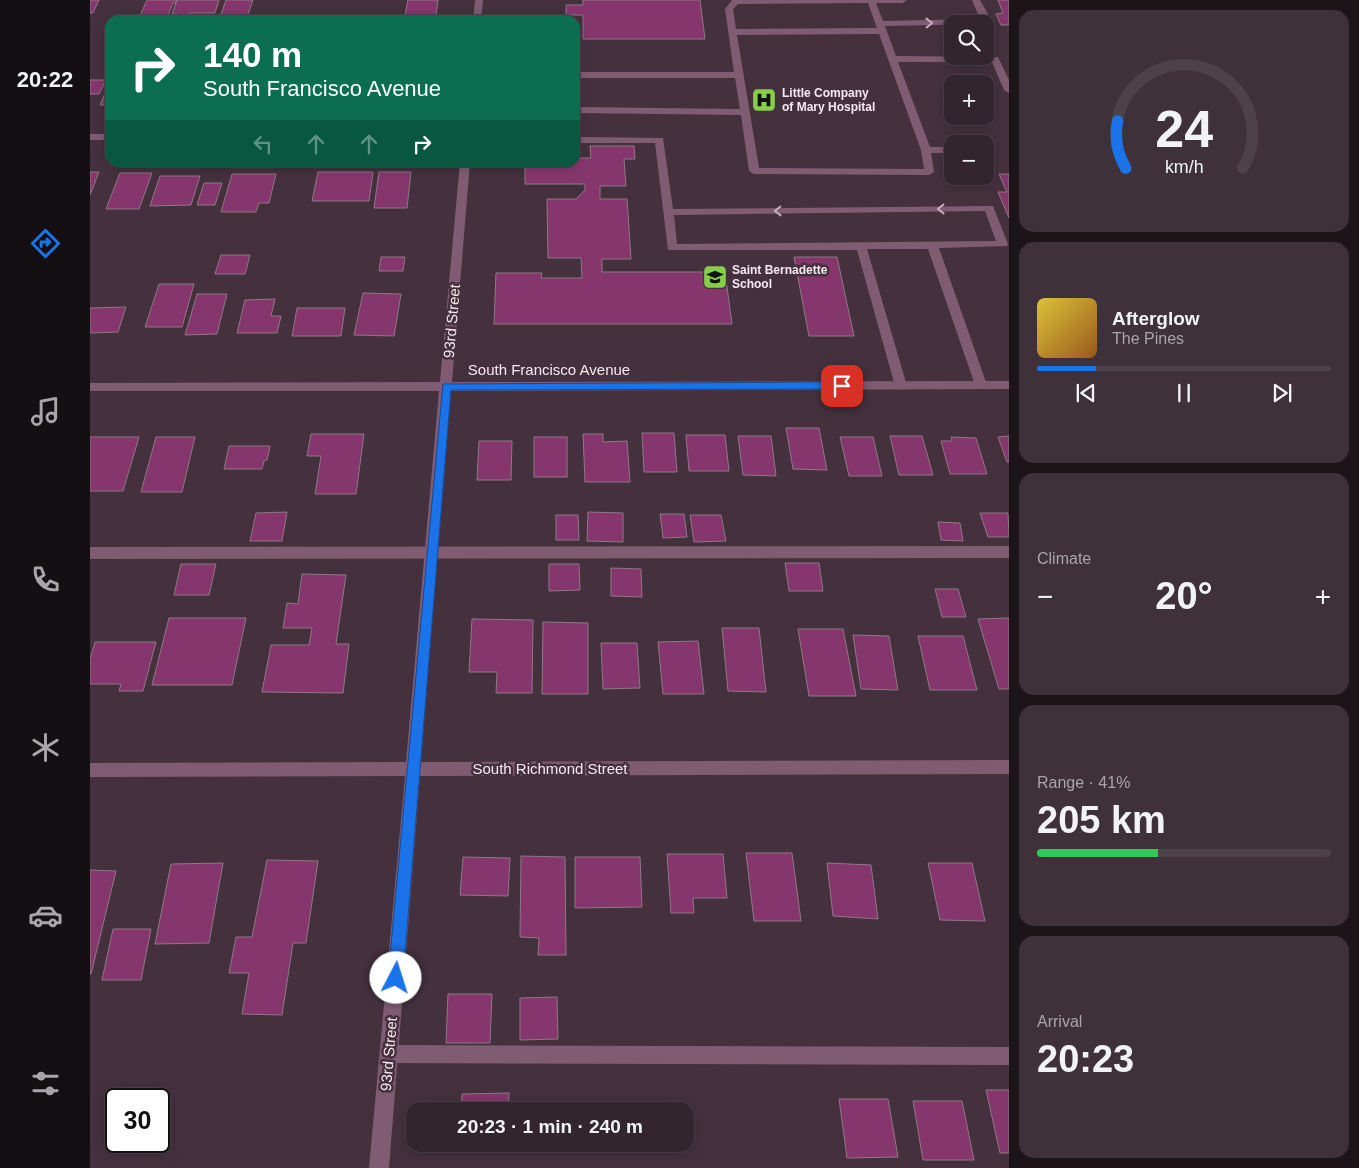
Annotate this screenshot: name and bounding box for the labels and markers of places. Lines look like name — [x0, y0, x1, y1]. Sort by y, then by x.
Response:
place label: Little Company of Mary Hospital — [782, 86, 875, 114]
hospital icon: Little Company of Mary Hospital — [751, 87, 777, 113]
place label: Saint Bernadette School — [732, 263, 828, 291]
school or university icon: Saint Bernadette School — [702, 264, 728, 290]
pin — [821, 365, 863, 407]

